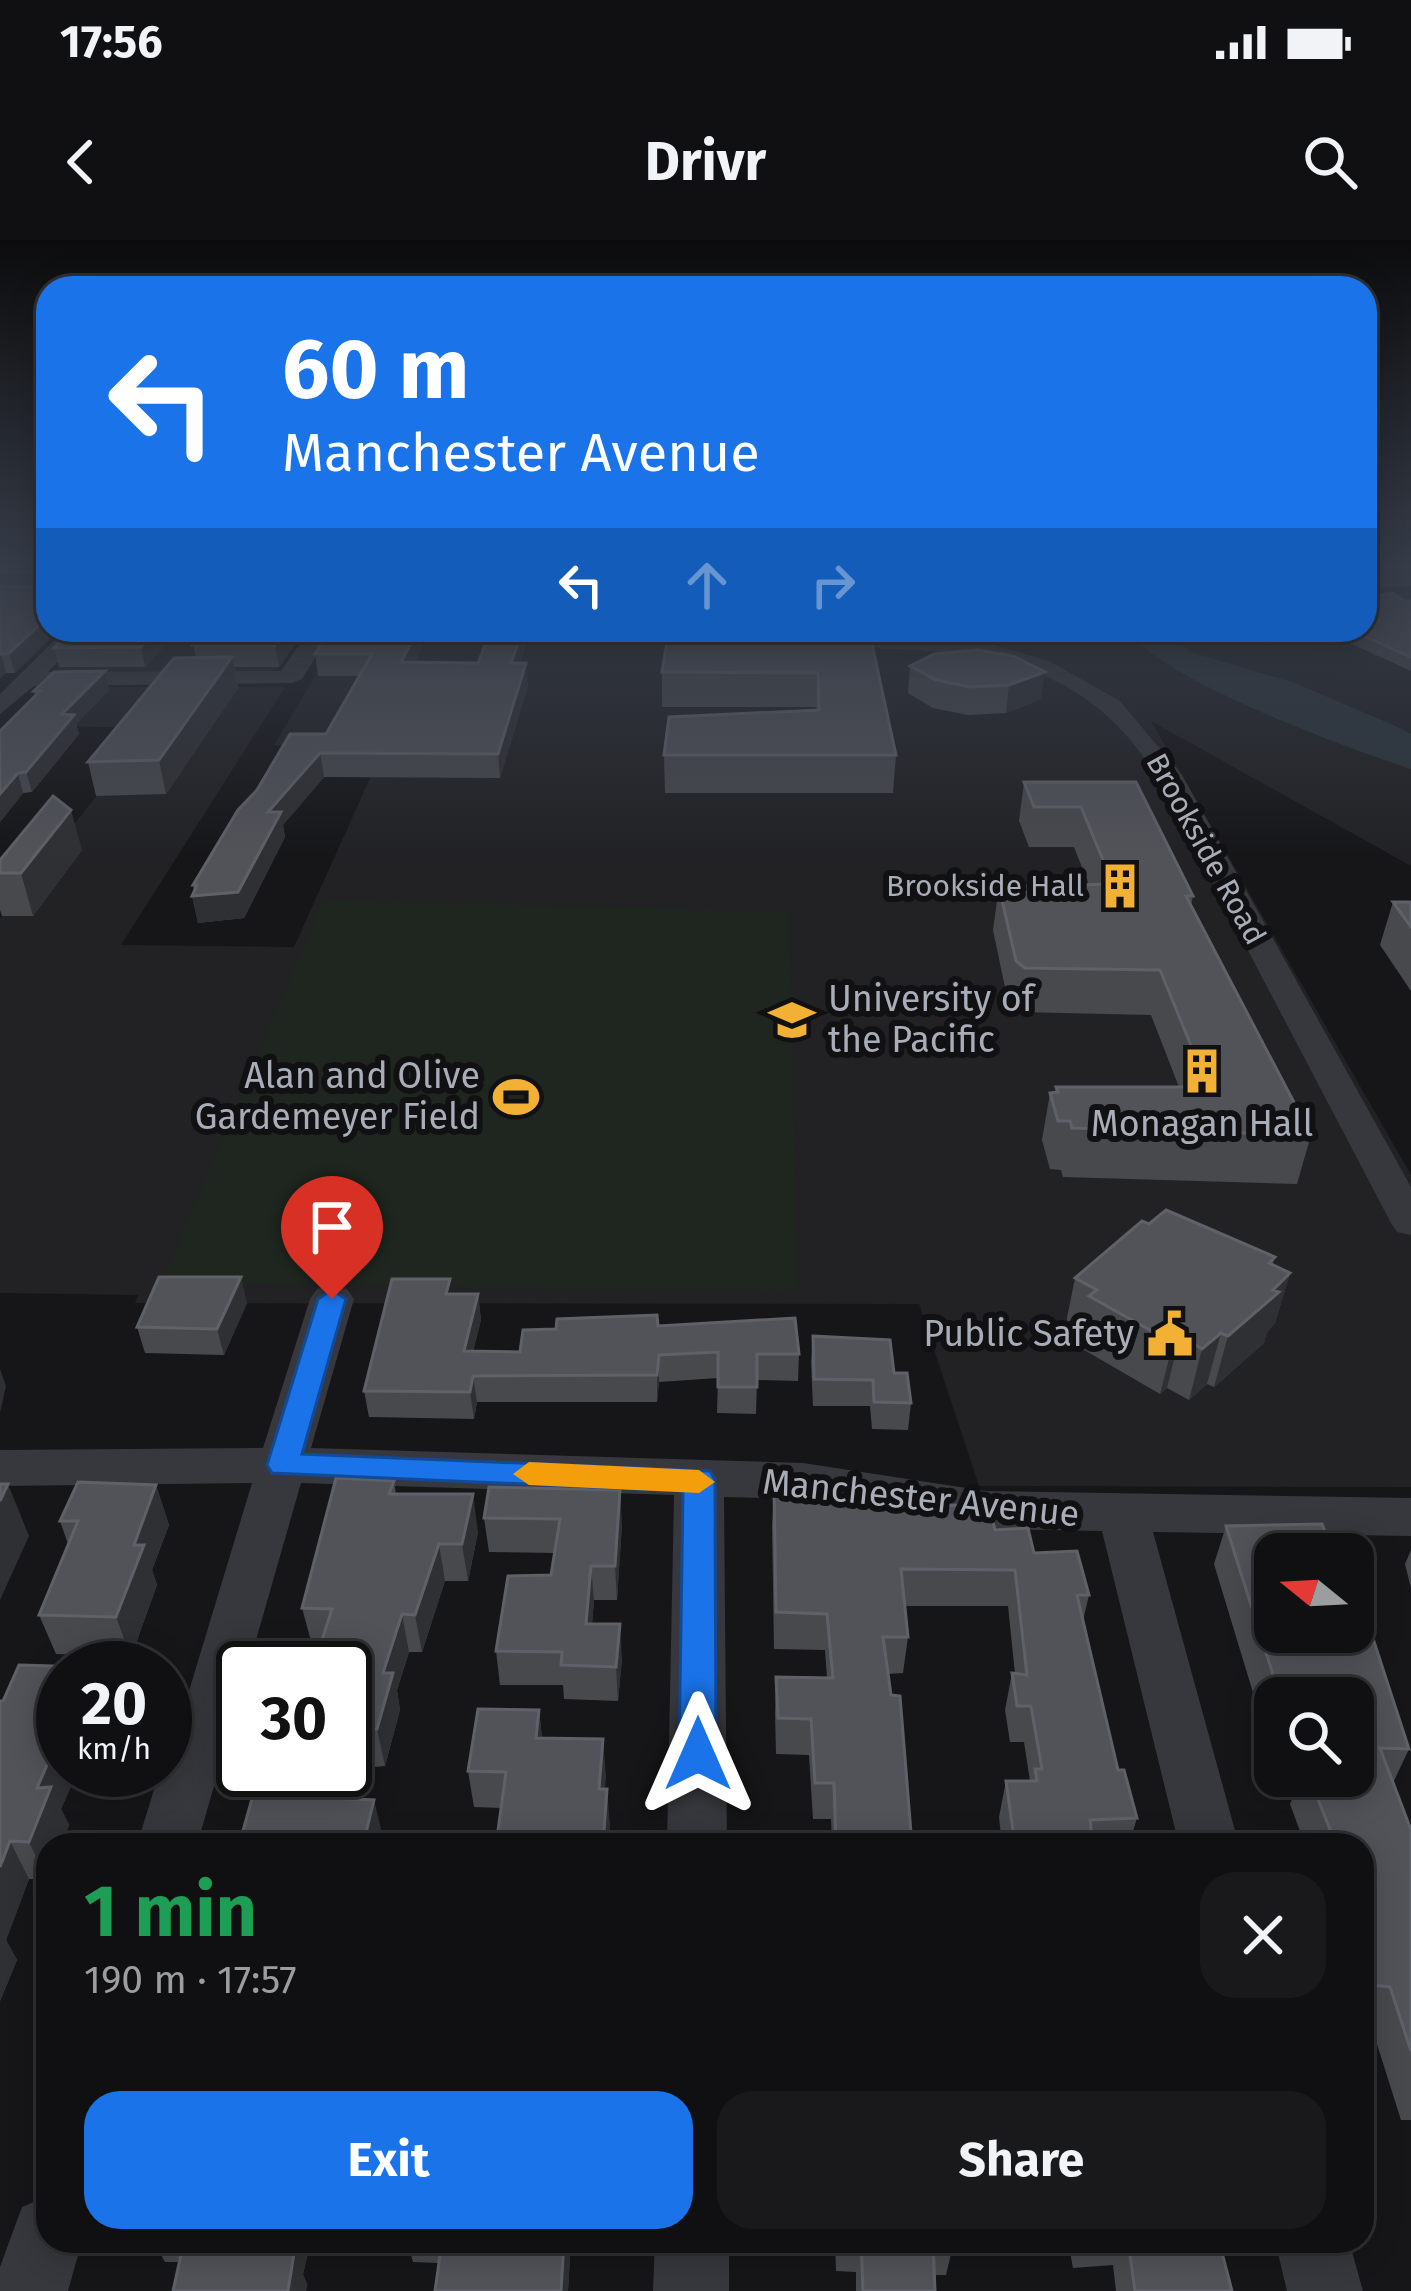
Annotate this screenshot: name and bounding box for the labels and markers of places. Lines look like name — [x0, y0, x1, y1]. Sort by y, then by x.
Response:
building icon: Brookside Hall — [1095, 861, 1145, 911]
place label: Brookside Hall — [886, 868, 1084, 904]
place label: University of the Pacific — [828, 977, 1037, 1062]
school or university icon: University of the Pacific — [767, 995, 817, 1045]
building icon: Monagan Hall — [1177, 1046, 1227, 1096]
place label: Alan and Olive Gardemeyer Field — [195, 1054, 480, 1139]
sports icon: Alan and Olive Gardemeyer Field — [491, 1072, 541, 1122]
place label: Monagan Hall — [1091, 1102, 1313, 1146]
pin — [281, 1176, 383, 1299]
public building icon: Public Safety — [1145, 1309, 1195, 1359]
place label: Public Safety — [923, 1312, 1134, 1356]

